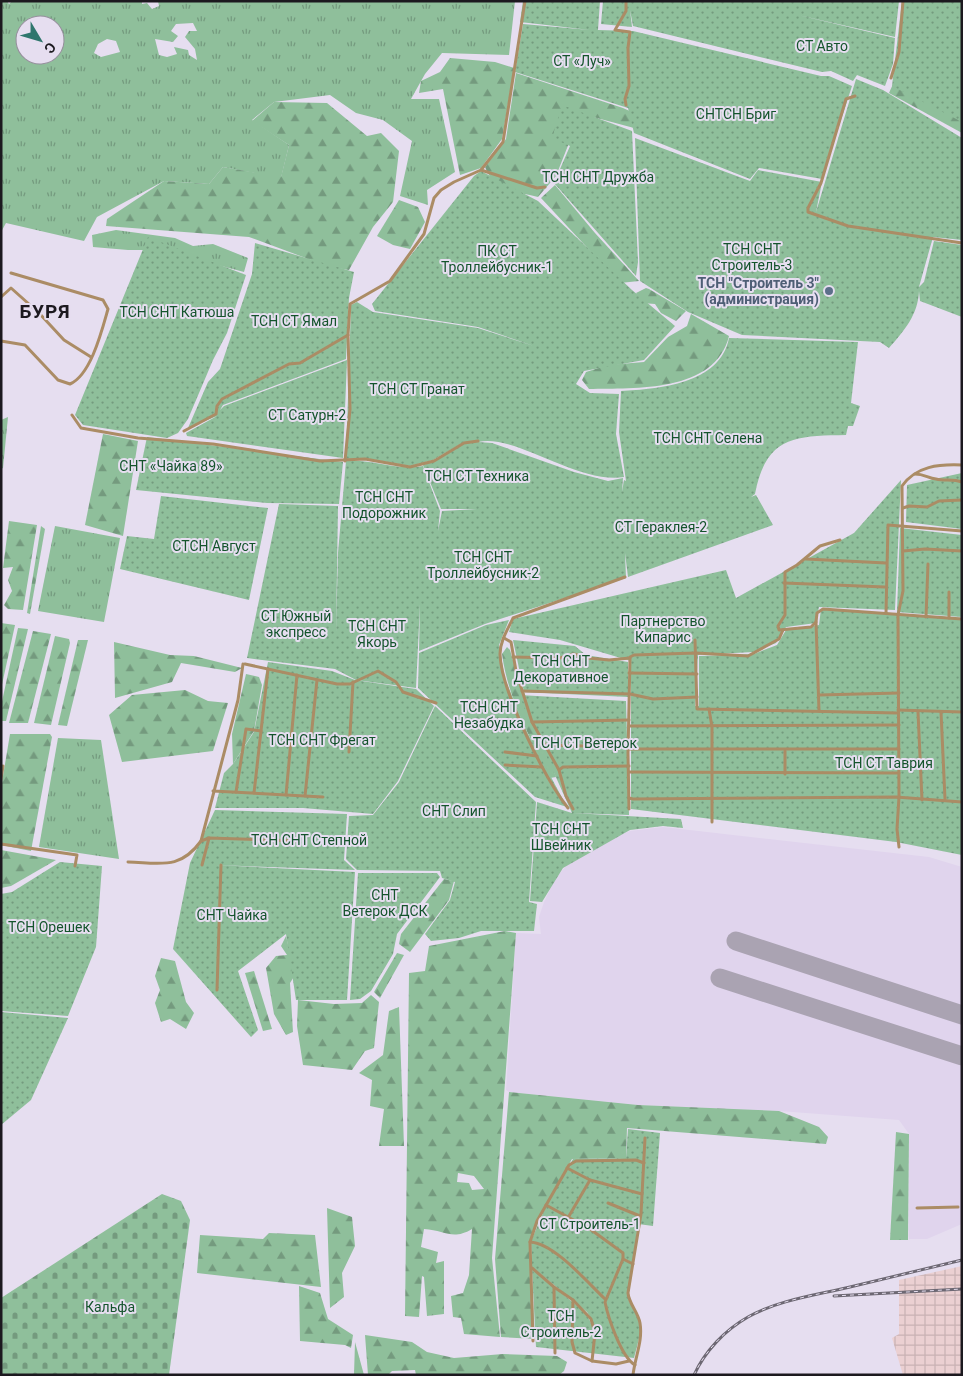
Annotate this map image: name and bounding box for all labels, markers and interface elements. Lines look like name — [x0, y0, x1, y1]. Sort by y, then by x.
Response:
north arrow — [15, 15, 65, 65]
park label: СТ Авто — [796, 38, 848, 54]
text: С — [41, 39, 59, 57]
park label: СТ «Луч» — [553, 53, 611, 69]
park label: СНТСН Бриг — [696, 106, 776, 122]
park label: ТСН СНТ Дружба — [542, 169, 654, 185]
park label: ТСН СНТ Строитель-3 — [712, 241, 792, 273]
park label: ПК СТ Троллейбусник-1 — [441, 243, 553, 275]
place label: ТСН "Строитель 3" (администрация) — [698, 275, 820, 308]
marker: ТСН "Строитель 3" (администрация) — [823, 285, 835, 297]
district label: БУРЯ — [19, 300, 71, 323]
park label: ТСН СНТ Катюша — [120, 304, 234, 320]
park label: ТСН СТ Ямал — [251, 313, 337, 329]
park label: ТСН СТ Гранат — [369, 381, 465, 397]
park label: СТ Сатурн-2 — [268, 407, 346, 423]
park label: ТСН СНТ Селена — [654, 430, 762, 446]
park label: СНТ «Чайка 89» — [119, 458, 223, 474]
park label: ТСН СТ Техника — [425, 468, 529, 484]
park label: ТСН СНТ Подорожник — [342, 489, 426, 521]
park label: СТ Гераклея-2 — [615, 519, 707, 535]
park label: СТСН Август — [172, 538, 256, 554]
park label: ТСН СНТ Троллейбусник-2 — [427, 549, 539, 581]
park label: СТ Южный экспресс — [261, 608, 331, 640]
park label: Партнерство Кипарис — [620, 613, 706, 645]
park label: ТСН СНТ Якорь — [348, 618, 407, 650]
park label: ТСН СНТ Декоративное — [513, 653, 609, 685]
park label: ТСН СНТ Незабудка — [454, 699, 524, 731]
park label: ТСН СНТ Фрегат — [268, 732, 376, 748]
park label: ТСН СТ Ветерок — [533, 735, 638, 751]
park label: ТСН СТ Таврия — [835, 755, 933, 771]
park label: СНТ Слип — [422, 803, 486, 819]
park label: ТСН СНТ Швейник — [531, 821, 592, 853]
park label: ТСН СНТ Степной — [251, 832, 367, 848]
park label: СНТ Ветерок ДСК — [342, 887, 428, 919]
park label: СНТ Чайка — [197, 907, 267, 923]
park label: ТСН Орешек — [8, 919, 90, 935]
park label: СТ Строитель-1 — [539, 1216, 641, 1232]
park label: Кальфа — [85, 1299, 135, 1315]
park label: ТСН Строитель-2 — [521, 1308, 602, 1340]

